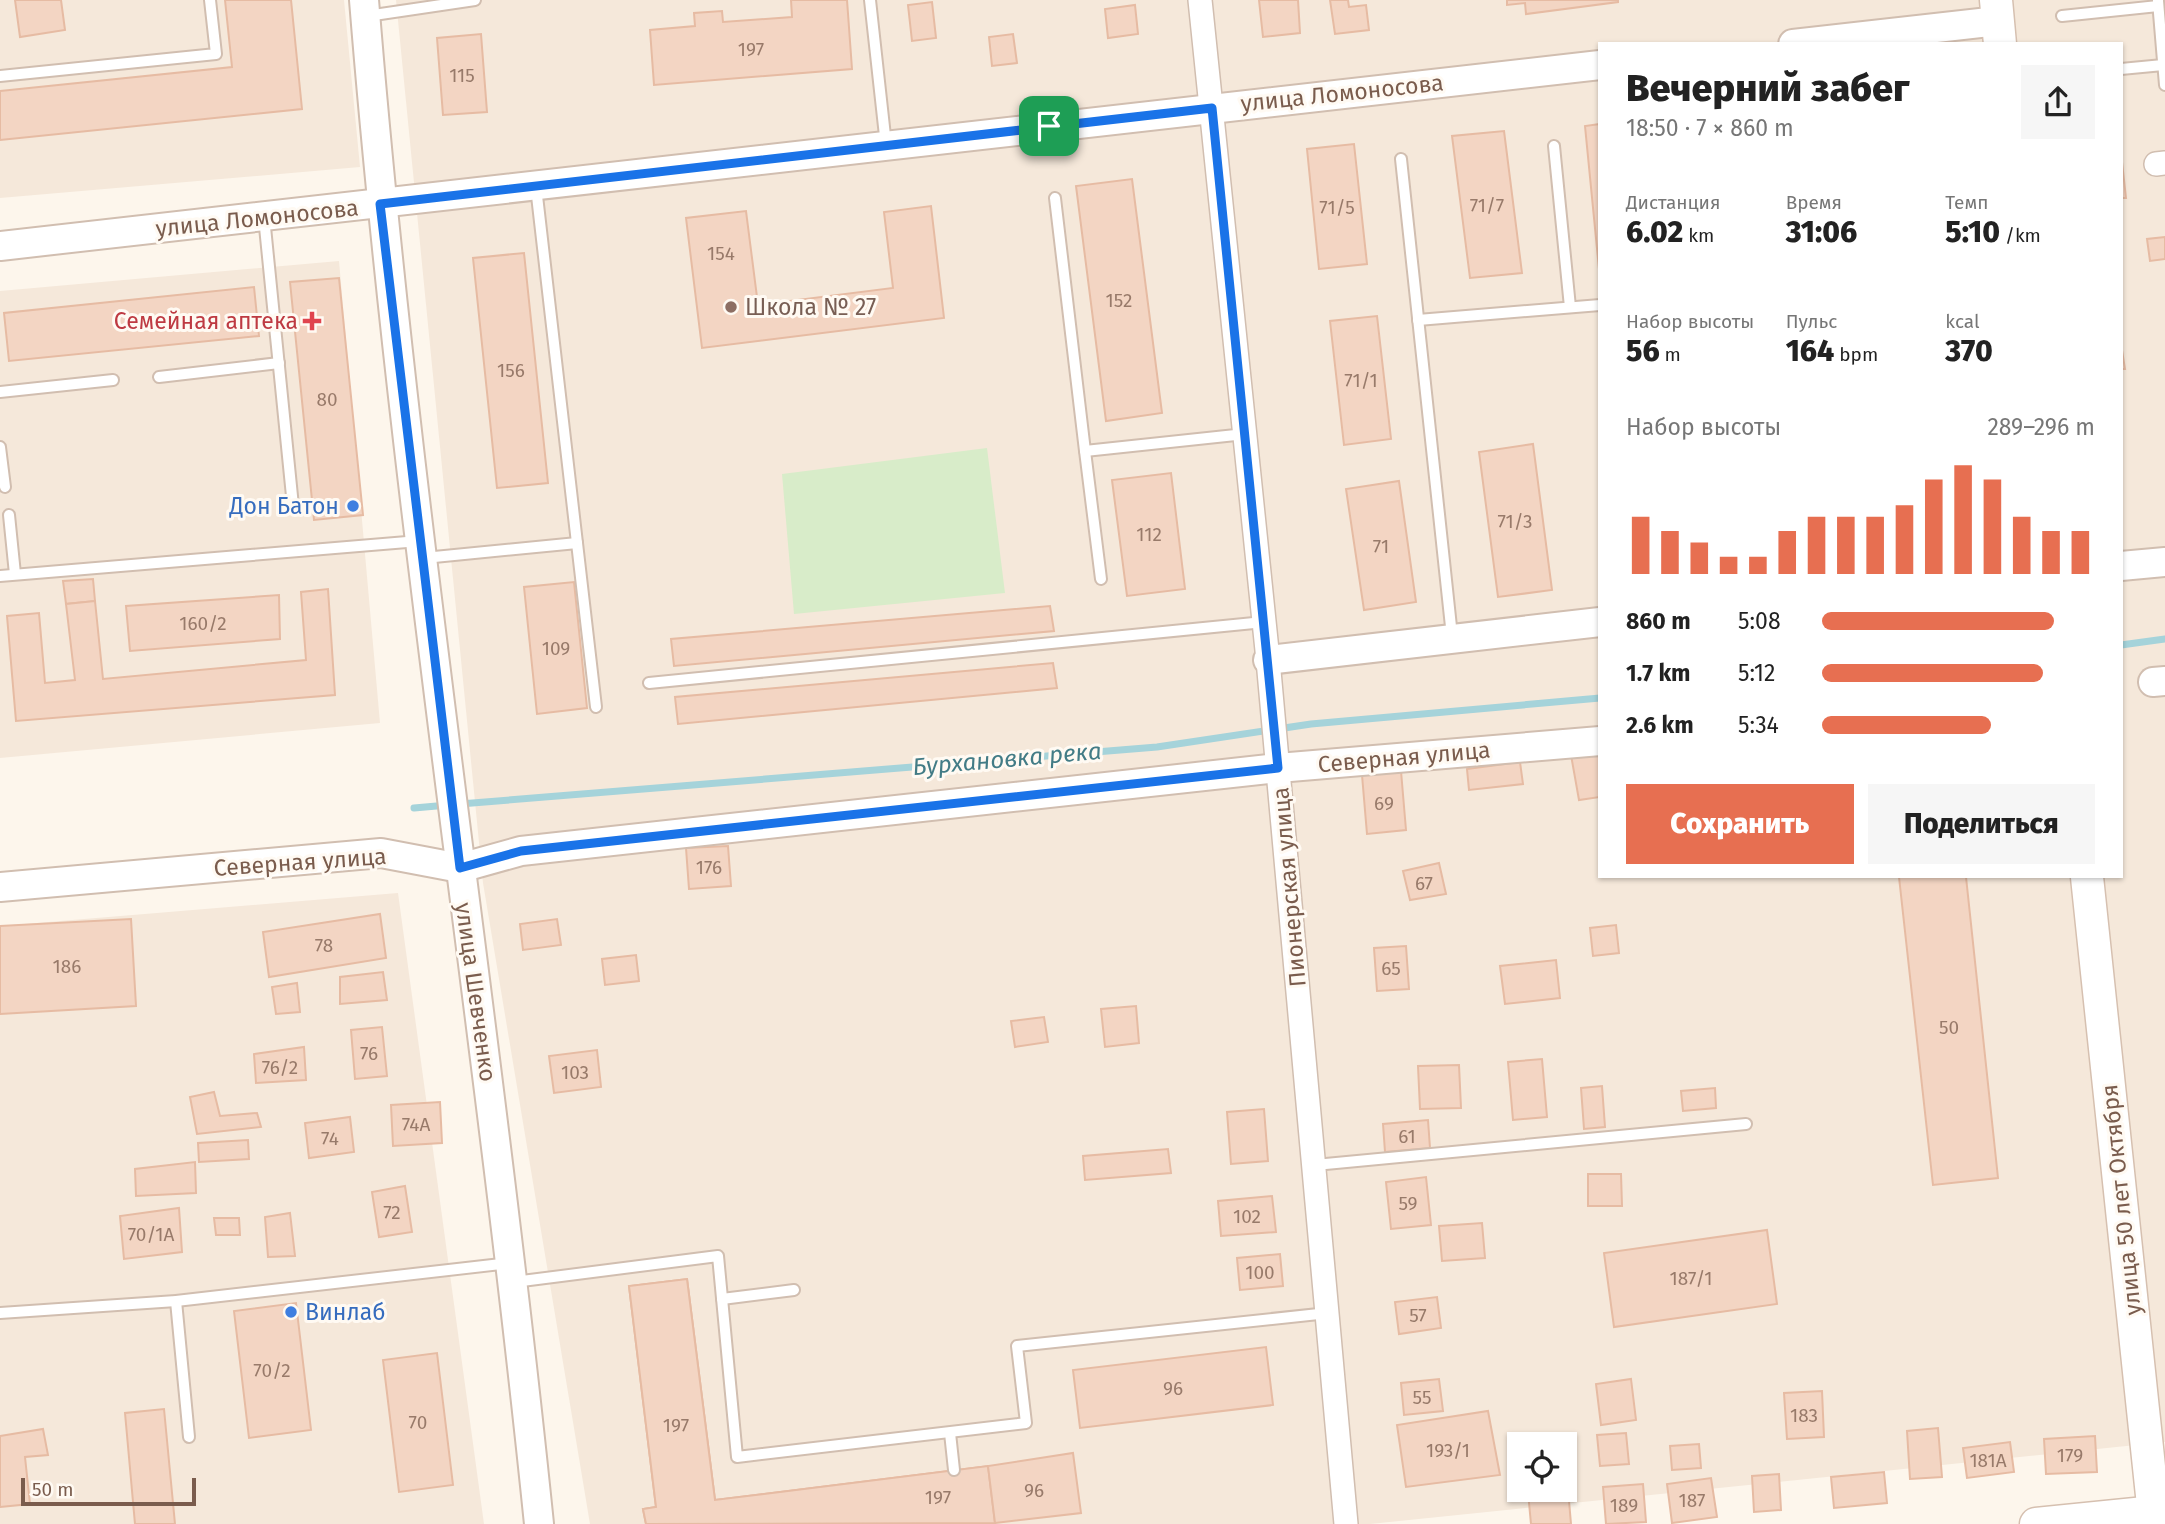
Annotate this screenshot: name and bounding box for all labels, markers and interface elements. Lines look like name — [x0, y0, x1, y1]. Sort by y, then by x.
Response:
house number: 197 — [738, 38, 764, 61]
house number: 115 — [449, 64, 475, 87]
text: Вечерний забег — [1626, 65, 1910, 111]
button: share — [2021, 65, 2095, 139]
street label: улица Ломоносова — [1239, 68, 1445, 118]
pin — [1019, 96, 1079, 156]
icon: arrive — [1030, 107, 1068, 145]
text: 18:50 · 7 × 860 m — [1626, 114, 1794, 142]
text: Дистанция — [1626, 191, 1721, 214]
text: Время — [1786, 191, 1842, 214]
text: Темп — [1945, 191, 1988, 214]
street label: улица Ломоносова — [154, 193, 360, 243]
house number: 71/7 — [1470, 194, 1504, 217]
house number: 71/5 — [1319, 196, 1355, 219]
text: 6.02 — [1626, 214, 1683, 250]
text: 31:06 — [1786, 214, 1857, 250]
text: 5:10 — [1945, 214, 2000, 250]
text: km — [1683, 224, 1714, 247]
text: /km — [2000, 224, 2041, 247]
house number: 154 — [707, 242, 735, 265]
house number: 152 — [1106, 289, 1132, 312]
place label: Школа № 27 — [745, 293, 876, 321]
marker: Школа № 27 — [723, 299, 739, 315]
place label: Семейная аптека — [114, 307, 298, 335]
text: Набор высоты — [1626, 310, 1754, 333]
text: Пульс — [1786, 310, 1837, 333]
text: kcal — [1945, 310, 1980, 333]
marker: Семейная аптека — [304, 313, 320, 329]
text: 56 — [1626, 333, 1660, 369]
text: 164 — [1786, 333, 1834, 369]
text: 370 — [1945, 333, 1993, 369]
text: m — [1660, 343, 1681, 366]
text: bpm — [1834, 343, 1878, 366]
house number: 156 — [497, 359, 525, 382]
house number: 71/1 — [1344, 369, 1378, 392]
house number: 80 — [316, 388, 338, 411]
text: Набор высоты — [1626, 413, 1781, 441]
text: 289–296 m — [1987, 413, 2095, 441]
place label: Дон Батон — [229, 492, 339, 520]
marker: Дон Батон — [345, 498, 361, 514]
house number: 71/3 — [1497, 510, 1533, 533]
house number: 112 — [1136, 523, 1162, 546]
house number: 71 — [1373, 535, 1389, 558]
text: 860 m — [1626, 607, 1691, 635]
text: 5:08 — [1738, 607, 1781, 635]
house number: 160/2 — [179, 612, 227, 635]
house number: 109 — [542, 637, 570, 660]
text: 1.7 km — [1626, 659, 1691, 687]
text: 5:12 — [1738, 659, 1775, 687]
text: 2.6 km — [1626, 711, 1694, 739]
text: 5:34 — [1738, 711, 1779, 739]
street label: Северная улица — [1317, 736, 1491, 778]
water label: Бурхановка река — [911, 737, 1103, 781]
button: Сохранить — [1626, 784, 1854, 864]
button: Поделиться — [1868, 784, 2095, 864]
street label: Пионерская улица — [1266, 786, 1312, 988]
house number: 69 — [1374, 792, 1394, 815]
street label: Северная улица — [213, 842, 387, 882]
house number: 176 — [696, 856, 722, 879]
house number: 67 — [1415, 872, 1433, 895]
street label: улица Шевченко — [450, 901, 502, 1083]
house number: 78 — [315, 934, 333, 957]
house number: 186 — [53, 955, 81, 978]
house number: 65 — [1381, 957, 1401, 980]
house number: 50 — [1939, 1016, 1959, 1039]
house number: 76 — [360, 1042, 378, 1065]
house number: 76/2 — [262, 1056, 298, 1079]
house number: 103 — [561, 1061, 589, 1084]
street label: улица 50 лет Октября — [2095, 1083, 2147, 1317]
house number: 74А — [402, 1113, 430, 1136]
house number: 61 — [1398, 1125, 1416, 1148]
house number: 74 — [321, 1127, 339, 1150]
house number: 59 — [1398, 1192, 1418, 1215]
house number: 72 — [383, 1201, 401, 1224]
house number: 102 — [1233, 1205, 1261, 1228]
house number: 70/1А — [128, 1223, 174, 1246]
house number: 100 — [1245, 1261, 1275, 1284]
house number: 187/1 — [1669, 1267, 1713, 1290]
place label: Винлаб — [305, 1298, 386, 1326]
marker: Винлаб — [283, 1304, 299, 1320]
house number: 57 — [1409, 1304, 1427, 1327]
house number: 70/2 — [253, 1359, 291, 1382]
house number: 96 — [1163, 1377, 1183, 1400]
house number: 55 — [1413, 1386, 1431, 1409]
house number: 183 — [1790, 1404, 1818, 1427]
house number: 70 — [409, 1411, 427, 1434]
house number: 197 — [663, 1414, 689, 1437]
map controls — [1507, 1432, 1577, 1502]
button: locate — [1507, 1432, 1577, 1502]
house number: 193/1 — [1426, 1439, 1470, 1462]
house number: 179 — [2057, 1444, 2083, 1467]
house number: 181А — [1969, 1449, 2007, 1472]
scale bar — [21, 1475, 196, 1507]
text: 50 m — [32, 1478, 73, 1501]
house number: 96 — [1024, 1479, 1044, 1502]
house number: 197 — [925, 1486, 951, 1509]
house number: 187 — [1679, 1489, 1705, 1512]
house number: 189 — [1610, 1494, 1638, 1517]

